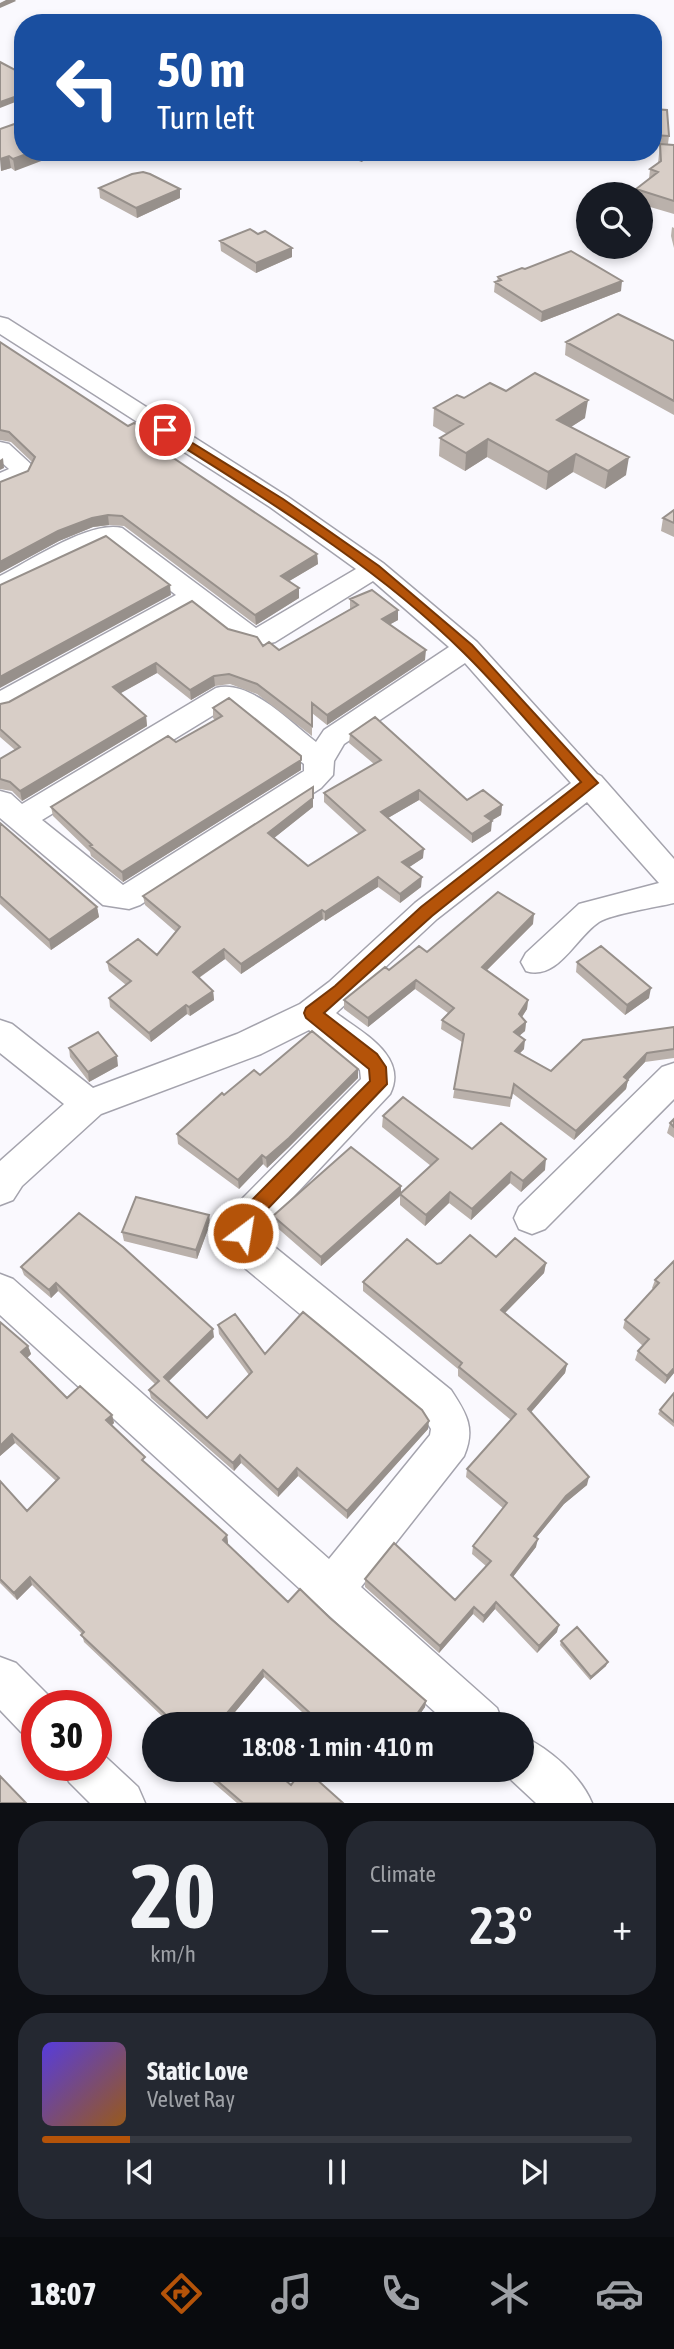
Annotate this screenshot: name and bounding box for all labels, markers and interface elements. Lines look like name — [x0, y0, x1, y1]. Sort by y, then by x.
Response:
text: 50 m — [157, 41, 245, 97]
icon: left — [42, 42, 133, 133]
text: Turn left — [157, 99, 255, 136]
map controls — [576, 182, 653, 259]
button: search — [576, 182, 653, 259]
pin — [135, 400, 195, 460]
icon: arrive — [146, 411, 184, 449]
position arrow — [206, 1196, 280, 1270]
speed limit sign: 30 — [21, 1690, 112, 1781]
text: 18:08 · 1 min · 410 m — [242, 1732, 434, 1762]
text: 20 — [130, 1843, 216, 1947]
text: Climate — [370, 1861, 436, 1887]
text: 23° — [469, 1895, 533, 1955]
text: − — [370, 1905, 390, 1948]
text: + — [612, 1905, 632, 1948]
text: km/h — [150, 1941, 196, 1967]
text: Static Love — [147, 2056, 248, 2086]
text: Velvet Ray — [147, 2086, 235, 2112]
icon: previous — [121, 2153, 159, 2191]
icon: pause — [318, 2153, 356, 2191]
icon: next — [515, 2153, 553, 2191]
icon: directions — [157, 2269, 206, 2318]
icon: music — [267, 2269, 316, 2318]
icon: phone — [376, 2269, 425, 2318]
icon: climate — [485, 2269, 534, 2318]
icon: car — [595, 2269, 644, 2318]
text: 18:07 — [30, 2275, 97, 2312]

